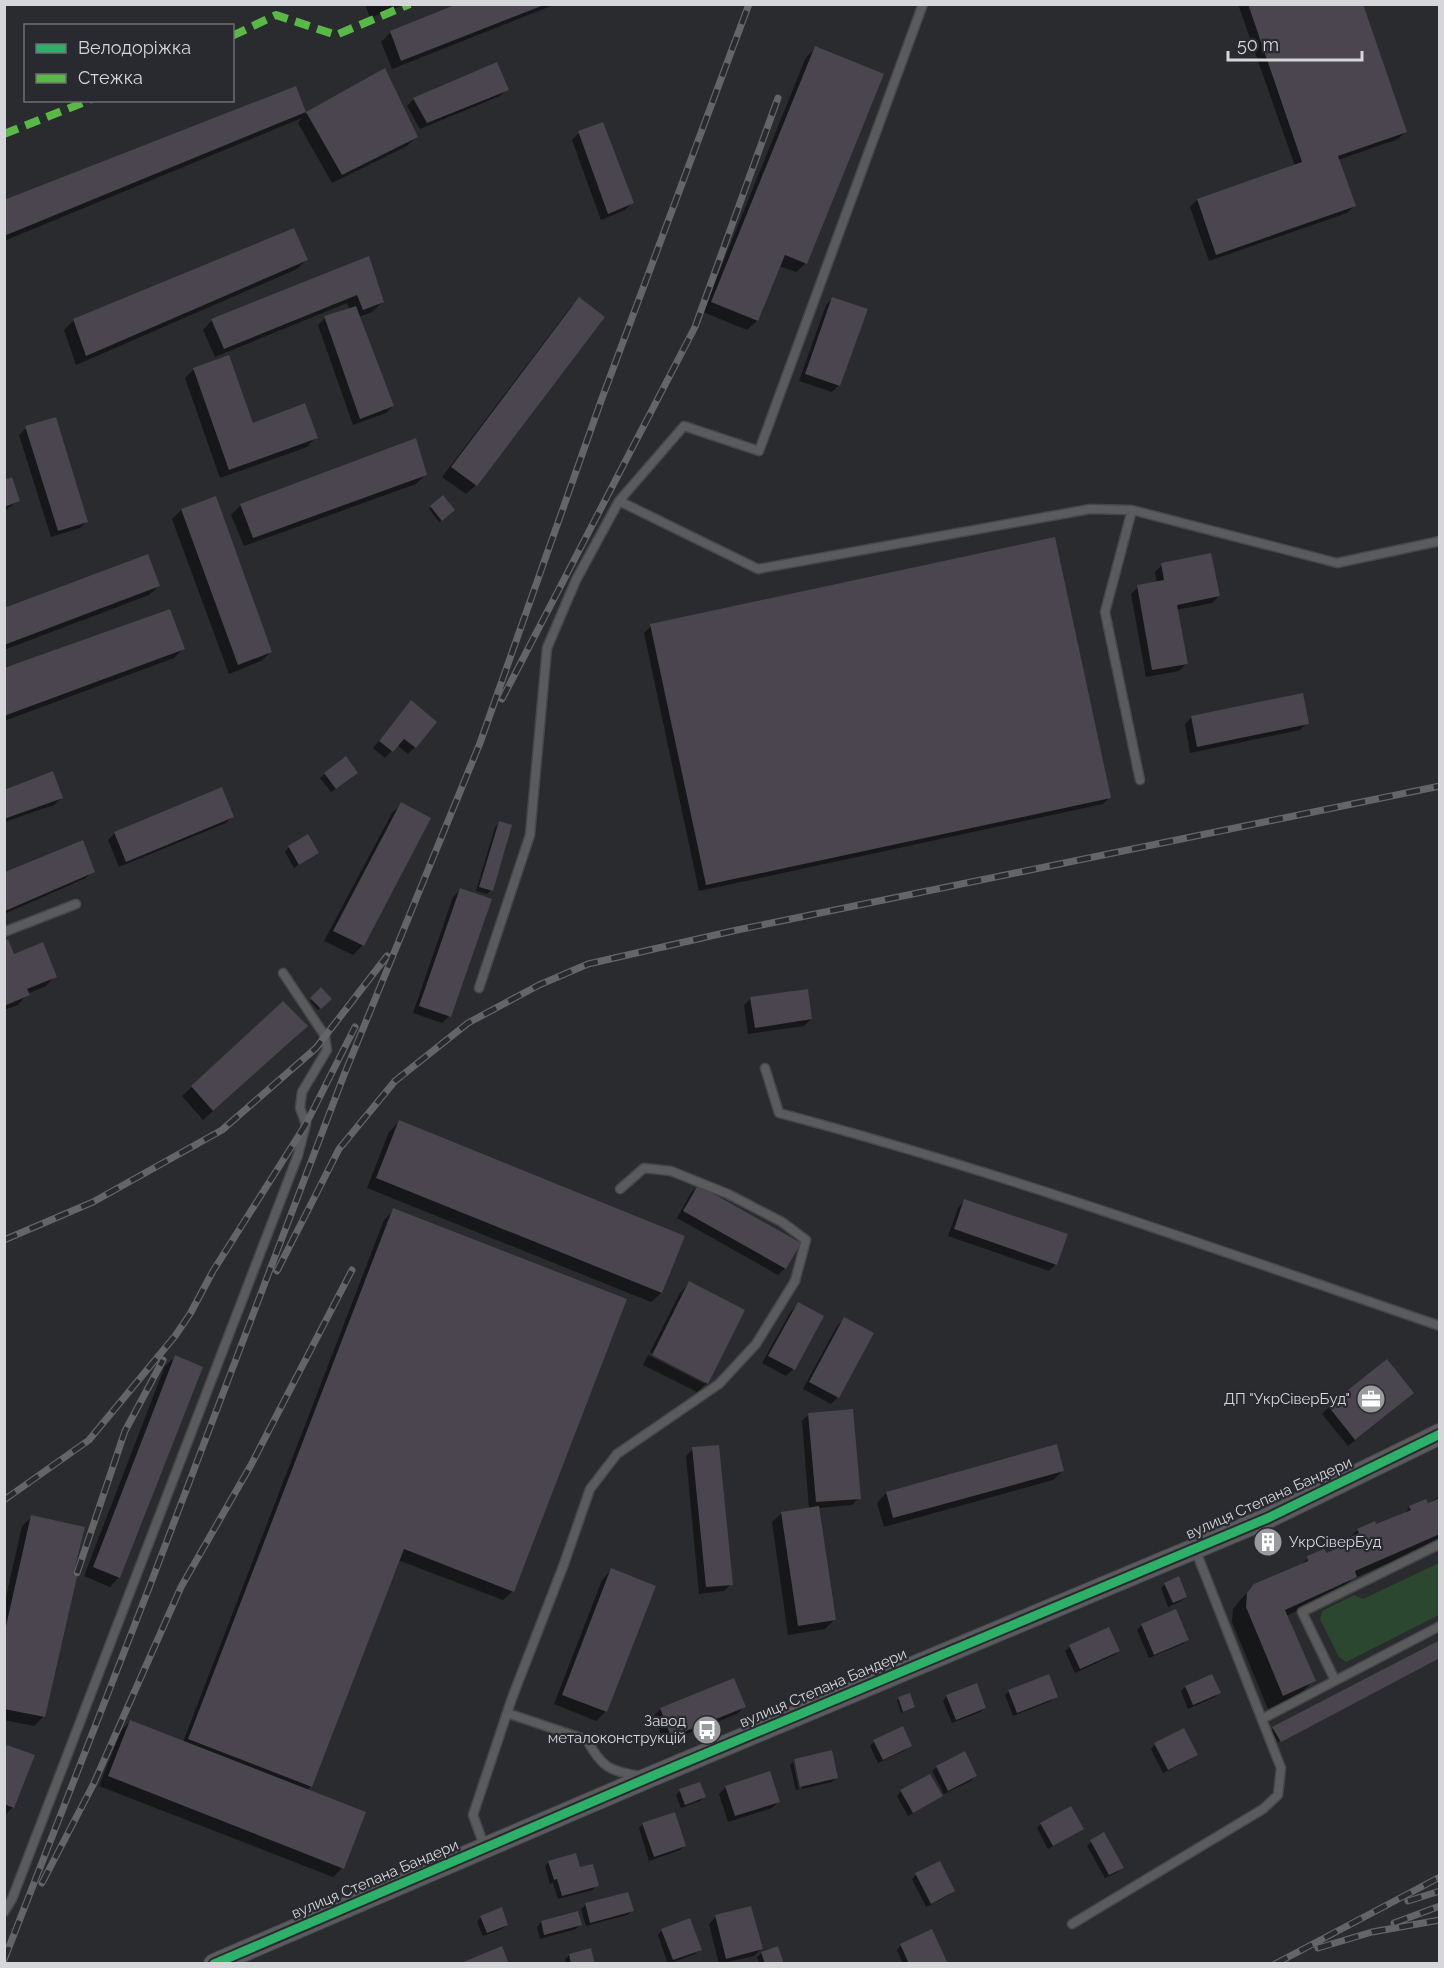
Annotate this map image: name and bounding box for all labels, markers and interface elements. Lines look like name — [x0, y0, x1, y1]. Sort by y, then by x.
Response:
legend — [24, 24, 234, 102]
scale bar — [1228, 24, 1362, 62]
text: 50 m — [1237, 34, 1279, 55]
text: Велодоріжка — [78, 37, 191, 58]
text: Стежка — [78, 67, 143, 88]
office icon: ДП "УкрСіверБуд" — [1355, 1383, 1387, 1415]
place label: ДП "УкрСіверБуд" — [1224, 1390, 1350, 1408]
street label: вулиця Степана Бандери — [1183, 1453, 1355, 1543]
building icon: УкрСіверБуд — [1252, 1526, 1284, 1558]
place label: УкрСіверБуд — [1289, 1533, 1382, 1551]
street label: вулиця Степана Бандери — [737, 1645, 909, 1731]
place label: Завод металоконструкцій — [548, 1712, 686, 1747]
bus stop icon: Завод металоконструкцій — [691, 1714, 723, 1746]
street label: вулиця Степана Бандери — [289, 1836, 461, 1922]

